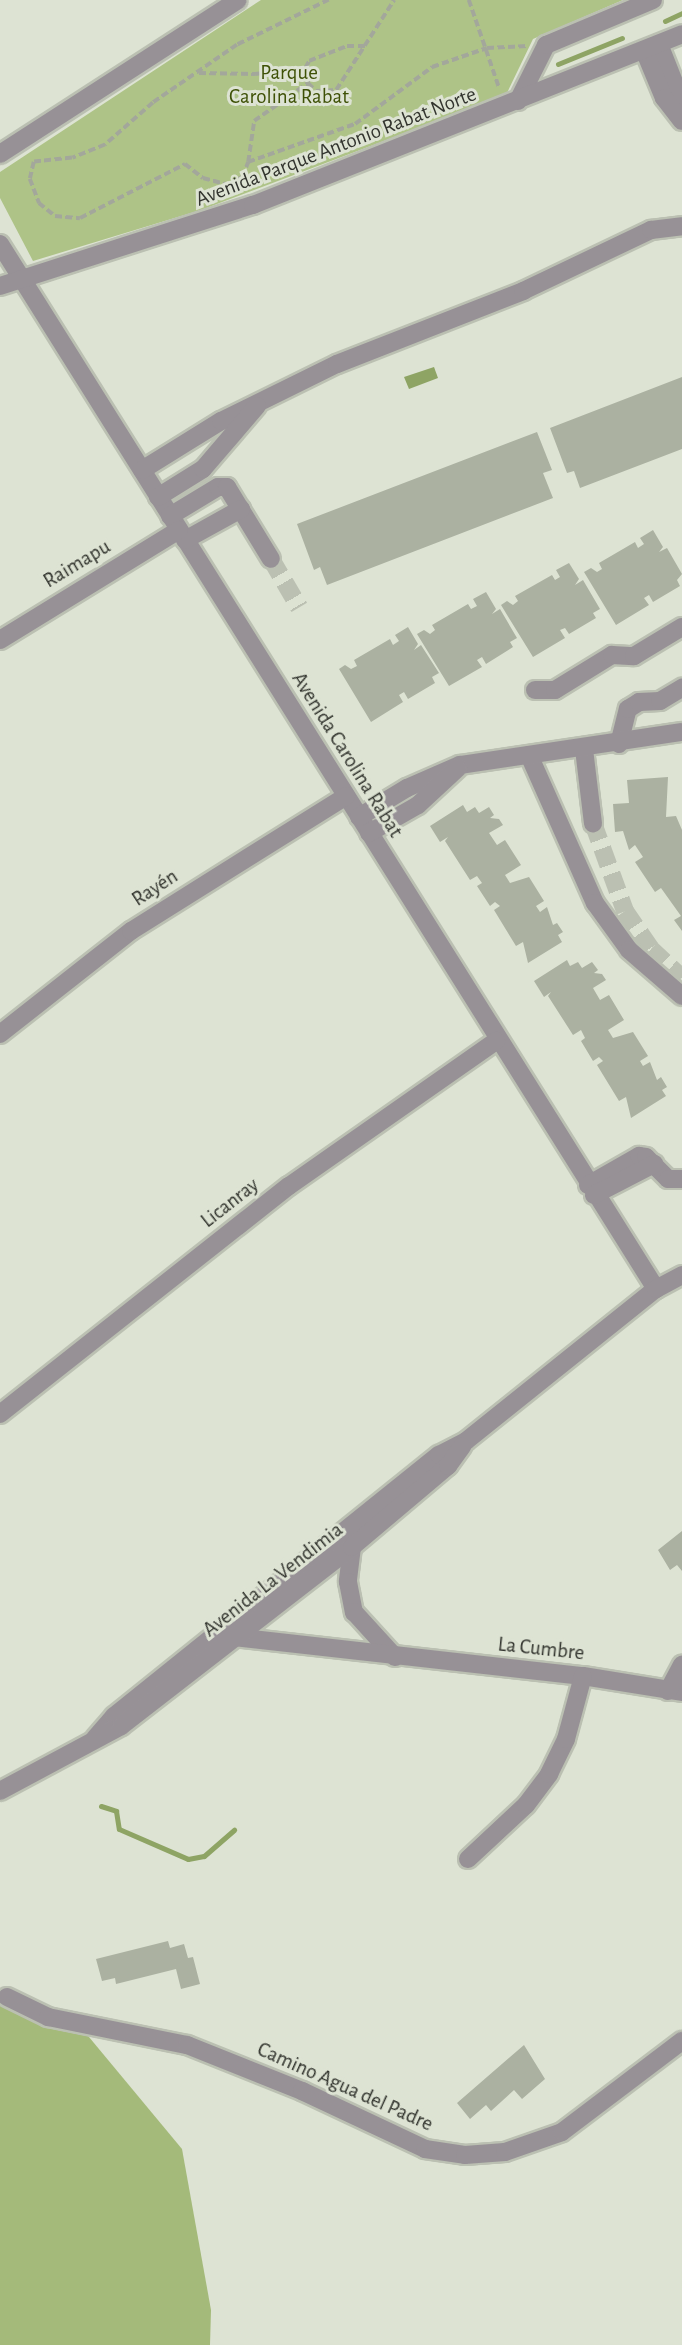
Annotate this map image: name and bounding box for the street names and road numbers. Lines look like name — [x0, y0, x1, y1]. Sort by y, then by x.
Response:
street label: Avenida Parque Antonio Rabat Norte — [192, 82, 480, 212]
street label: Raimapu — [39, 534, 115, 594]
street label: Avenida Carolina Rabat — [286, 668, 408, 842]
street label: Rayén — [127, 864, 183, 912]
street label: Licanray — [196, 1173, 264, 1233]
street label: Avenida La Vendimia — [198, 1517, 348, 1643]
street label: La Cumbre — [496, 1632, 586, 1666]
street label: Camino Agua del Padre — [253, 2037, 437, 2137]

